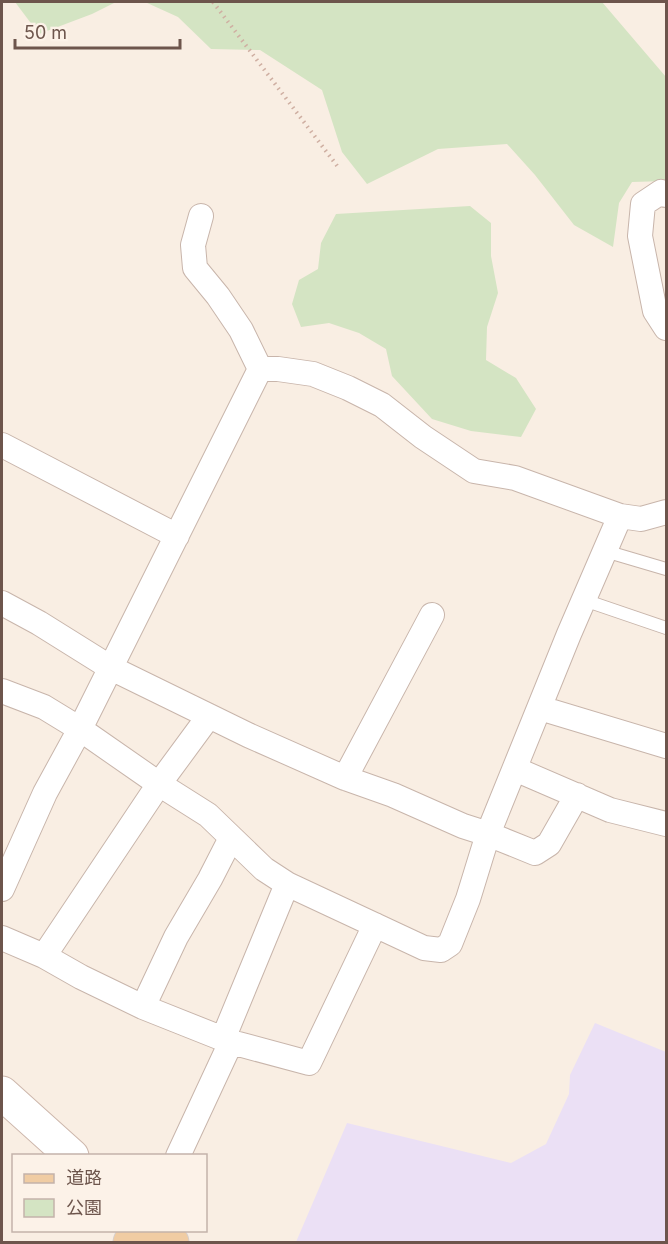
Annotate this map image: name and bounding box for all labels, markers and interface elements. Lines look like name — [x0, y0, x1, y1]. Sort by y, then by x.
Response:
scale bar — [15, 12, 180, 50]
text: 50 m — [24, 22, 67, 43]
legend — [12, 1154, 207, 1232]
text: 道路 — [66, 1167, 102, 1188]
text: 公園 — [66, 1197, 102, 1218]

